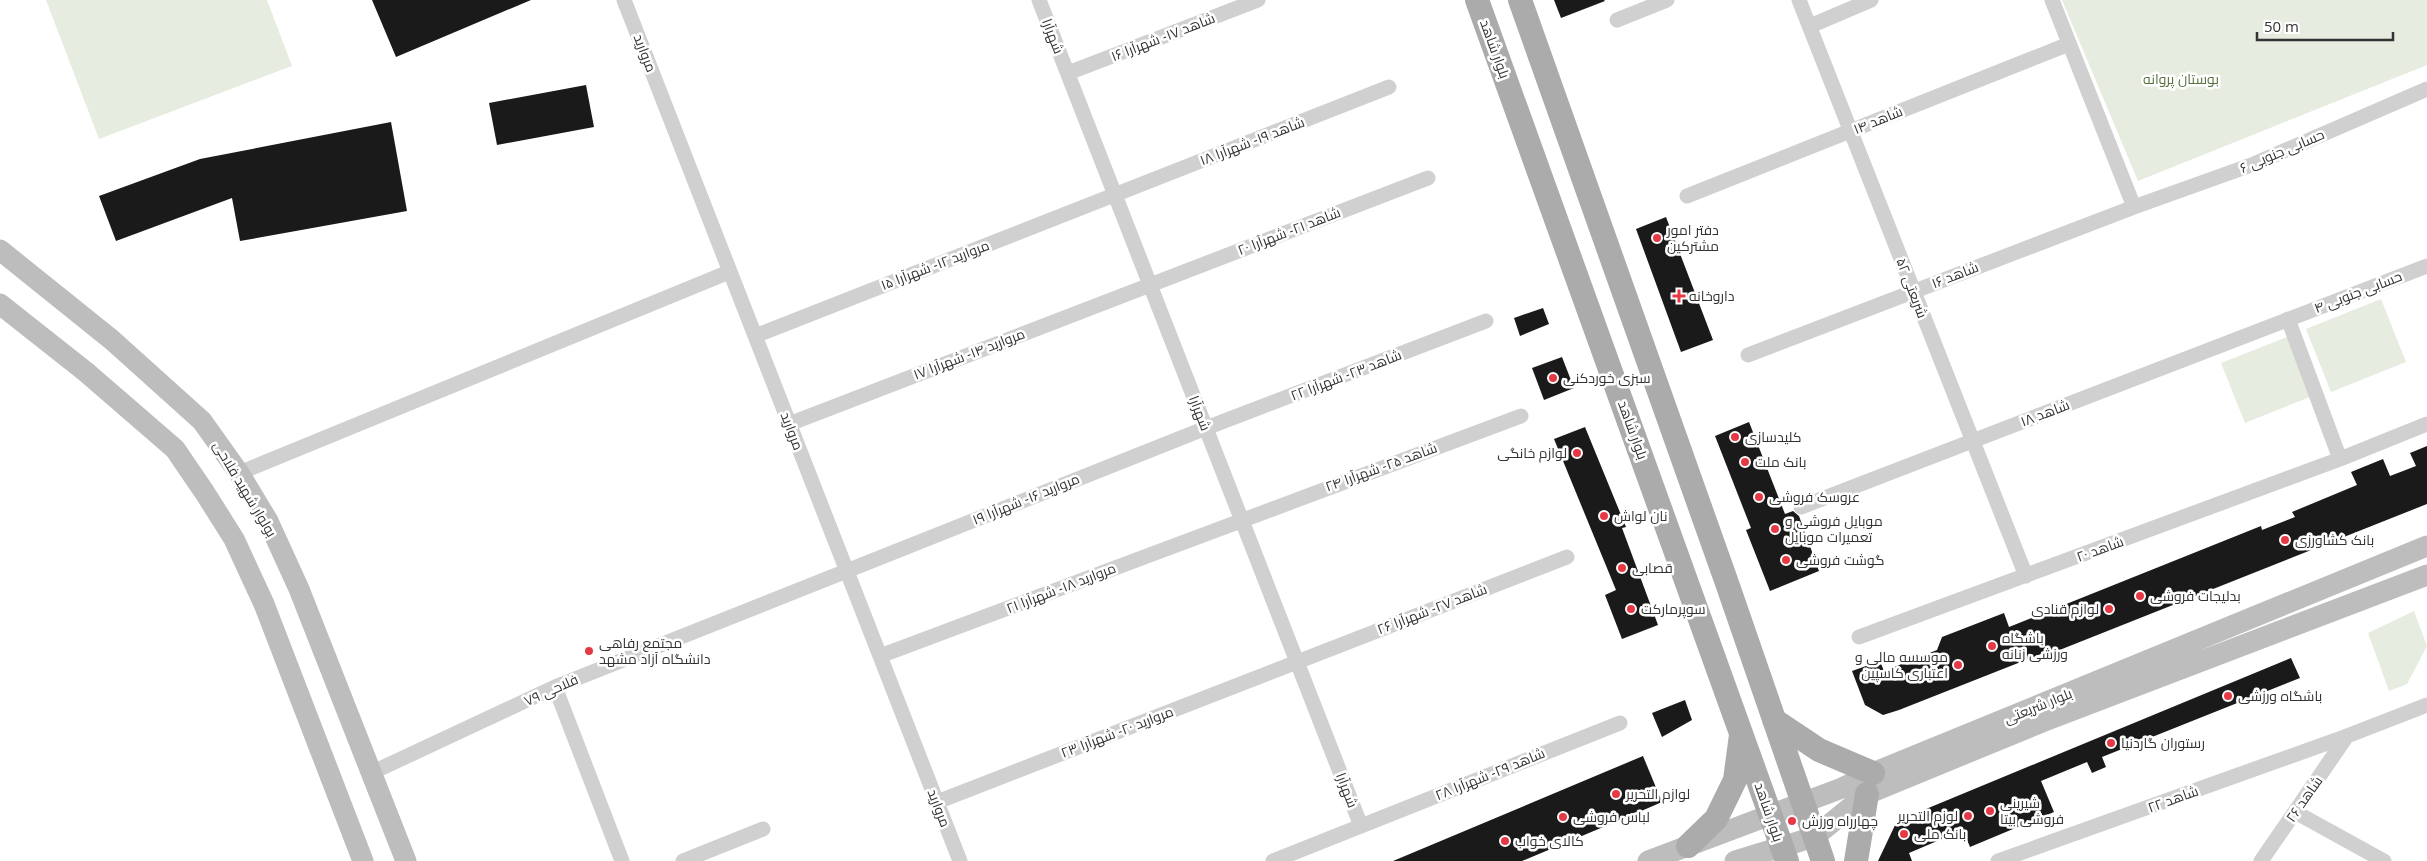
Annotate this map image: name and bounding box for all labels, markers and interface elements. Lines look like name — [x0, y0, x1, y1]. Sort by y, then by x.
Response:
street label: شاهد ۱۷- شهرآرا ۱۶ — [1108, 8, 1218, 65]
scale bar — [2257, 10, 2393, 42]
street label: شهرآرا — [1038, 16, 1069, 56]
text: 50 m — [2264, 16, 2299, 36]
street label: بلوار شاهد — [1476, 17, 1515, 81]
street label: مروارید — [630, 31, 661, 75]
park label: بوستان پروانه — [2143, 69, 2219, 89]
street label: شاهد ۱۴ — [1850, 101, 1905, 138]
street label: شاهد ۱۹- شهرآرا ۱۸ — [1197, 112, 1307, 169]
street label: حسابی جنوبی ۶ — [2237, 124, 2327, 177]
street label: شاهد ۲۱- شهرآرا ۲۰ — [1235, 202, 1343, 259]
place label: دفتر امور مشترکین — [1666, 220, 1719, 255]
marker: دفتر امور مشترکین — [1651, 232, 1663, 244]
street label: مروارید ۱۲- شهرآرا ۱۵ — [878, 235, 992, 294]
street label: شریعتی ۵۲ — [1892, 255, 1933, 321]
street label: شاهد ۱۶ — [1929, 257, 1981, 292]
street label: حسابی جنوبی ۴ — [2311, 266, 2405, 317]
place label: داروخانه — [1689, 286, 1735, 305]
marker: داروخانه — [1673, 290, 1685, 302]
street label: مروارید ۱۴- شهرآرا ۱۷ — [910, 324, 1027, 384]
street label: شاهد ۲۳- شهرآرا ۲۲ — [1288, 345, 1404, 404]
place label: سبزی خوردکنی — [1563, 368, 1651, 387]
marker: سبزی خوردکنی — [1547, 372, 1559, 384]
street label: شهرآرا — [1185, 393, 1216, 433]
street label: شاهد ۱۸ — [2018, 395, 2072, 431]
street label: بلوار شاهد — [1614, 398, 1653, 462]
street label: مروارید — [777, 409, 808, 453]
place label: کلیدسازی — [1745, 427, 1802, 446]
marker: کلیدسازی — [1729, 431, 1741, 443]
street label: بولوار شهید فلاحی — [209, 437, 282, 540]
street label: شاهد ۲۵- شهرآرا ۲۴ — [1322, 437, 1439, 496]
place label: لوازم خانگی — [1497, 443, 1567, 463]
marker: لوازم خانگی — [1571, 447, 1583, 459]
place label: بانک ملت — [1755, 452, 1806, 471]
marker: بانک ملت — [1739, 456, 1751, 468]
street label: مروارید ۱۶- شهرآرا ۱۹ — [970, 468, 1082, 529]
place label: عروسک فروشی — [1769, 487, 1860, 506]
marker: عروسک فروشی — [1753, 491, 1765, 503]
place label: نان لواش — [1614, 506, 1668, 525]
marker: نان لواش — [1598, 510, 1610, 522]
place label: موبایل فروشی و تعمیرات موبایل — [1785, 511, 1883, 546]
marker: موبایل فروشی و تعمیرات موبایل — [1769, 523, 1781, 535]
place label: بانک کشاورزی — [2295, 530, 2374, 549]
street label: شاهد ۲۰ — [2074, 531, 2126, 566]
marker: بانک کشاورزی — [2279, 534, 2291, 546]
place label: گوشت فروشی — [1796, 550, 1884, 569]
marker: گوشت فروشی — [1780, 554, 1792, 566]
street label: مروارید ۱۸- شهرآرا ۲۱ — [1003, 558, 1118, 617]
place label: قصابی — [1632, 558, 1673, 577]
marker: قصابی — [1616, 562, 1628, 574]
street label: شاهد ۲۷- شهرآرا ۲۶ — [1374, 579, 1489, 638]
place label: بدلیجات فروشی — [2150, 586, 2241, 605]
marker: بدلیجات فروشی — [2134, 590, 2146, 602]
place label: سوپرمارکت — [1641, 599, 1706, 619]
place label: لوازم قنادی — [2031, 599, 2099, 619]
marker: سوپرمارکت — [1625, 603, 1637, 615]
marker: لوازم قنادی — [2103, 603, 2115, 615]
place label: باشگاه ورزشی زنانه — [2002, 628, 2068, 663]
place label: مجتمع رفاهی دانشگاه آزاد مشهد — [599, 633, 711, 668]
marker: باشگاه ورزشی زنانه — [1986, 640, 1998, 652]
marker: مجتمع رفاهی دانشگاه آزاد مشهد — [583, 645, 595, 657]
place label: موسسه مالی و اعتباری کاسپین — [1855, 647, 1948, 683]
marker: موسسه مالی و اعتباری کاسپین — [1952, 659, 1964, 671]
street label: فلاحی ۷۹ — [521, 669, 581, 710]
street label: بلوار شریعتی — [2001, 683, 2075, 728]
place label: باشگاه ورزشی — [2238, 686, 2322, 705]
marker: باشگاه ورزشی — [2222, 690, 2234, 702]
street label: مروارید ۲۰- شهرآرا ۲۳ — [1058, 701, 1176, 762]
place label: رستوران گاردنیا — [2121, 733, 2205, 752]
marker: رستوران گاردنیا — [2105, 737, 2117, 749]
street label: شاهد ۲۹- شهرآرا ۲۸ — [1432, 743, 1548, 804]
street label: شهرآرا — [1332, 770, 1363, 810]
street label: شاهد ۲۶ — [2281, 772, 2326, 825]
street label: بلوار شاهد — [1750, 780, 1788, 844]
street label: شاهد ۲۲ — [2145, 781, 2201, 816]
place label: لوازم التحریر — [1625, 784, 1690, 804]
street label: مروارید — [924, 786, 955, 830]
marker: لوازم التحریر — [1610, 788, 1622, 800]
place label: شیرینی فروشی بیتا — [2000, 793, 2064, 828]
marker: شیرینی فروشی بیتا — [1984, 805, 1996, 817]
place label: لوزم التحریر — [1897, 806, 1958, 826]
place label: لباس فروشی — [1573, 807, 1650, 826]
marker: لوزم التحریر — [1962, 810, 1974, 822]
marker: لباس فروشی — [1557, 811, 1569, 823]
place label: چهارراه ورزش — [1802, 811, 1878, 831]
marker: چهارراه ورزش — [1786, 815, 1798, 827]
place label: بانک ملی — [1914, 824, 1966, 843]
marker: بانک ملی — [1898, 828, 1910, 840]
place label: کالای خواب — [1515, 831, 1584, 850]
marker: کالای خواب — [1499, 835, 1511, 847]

